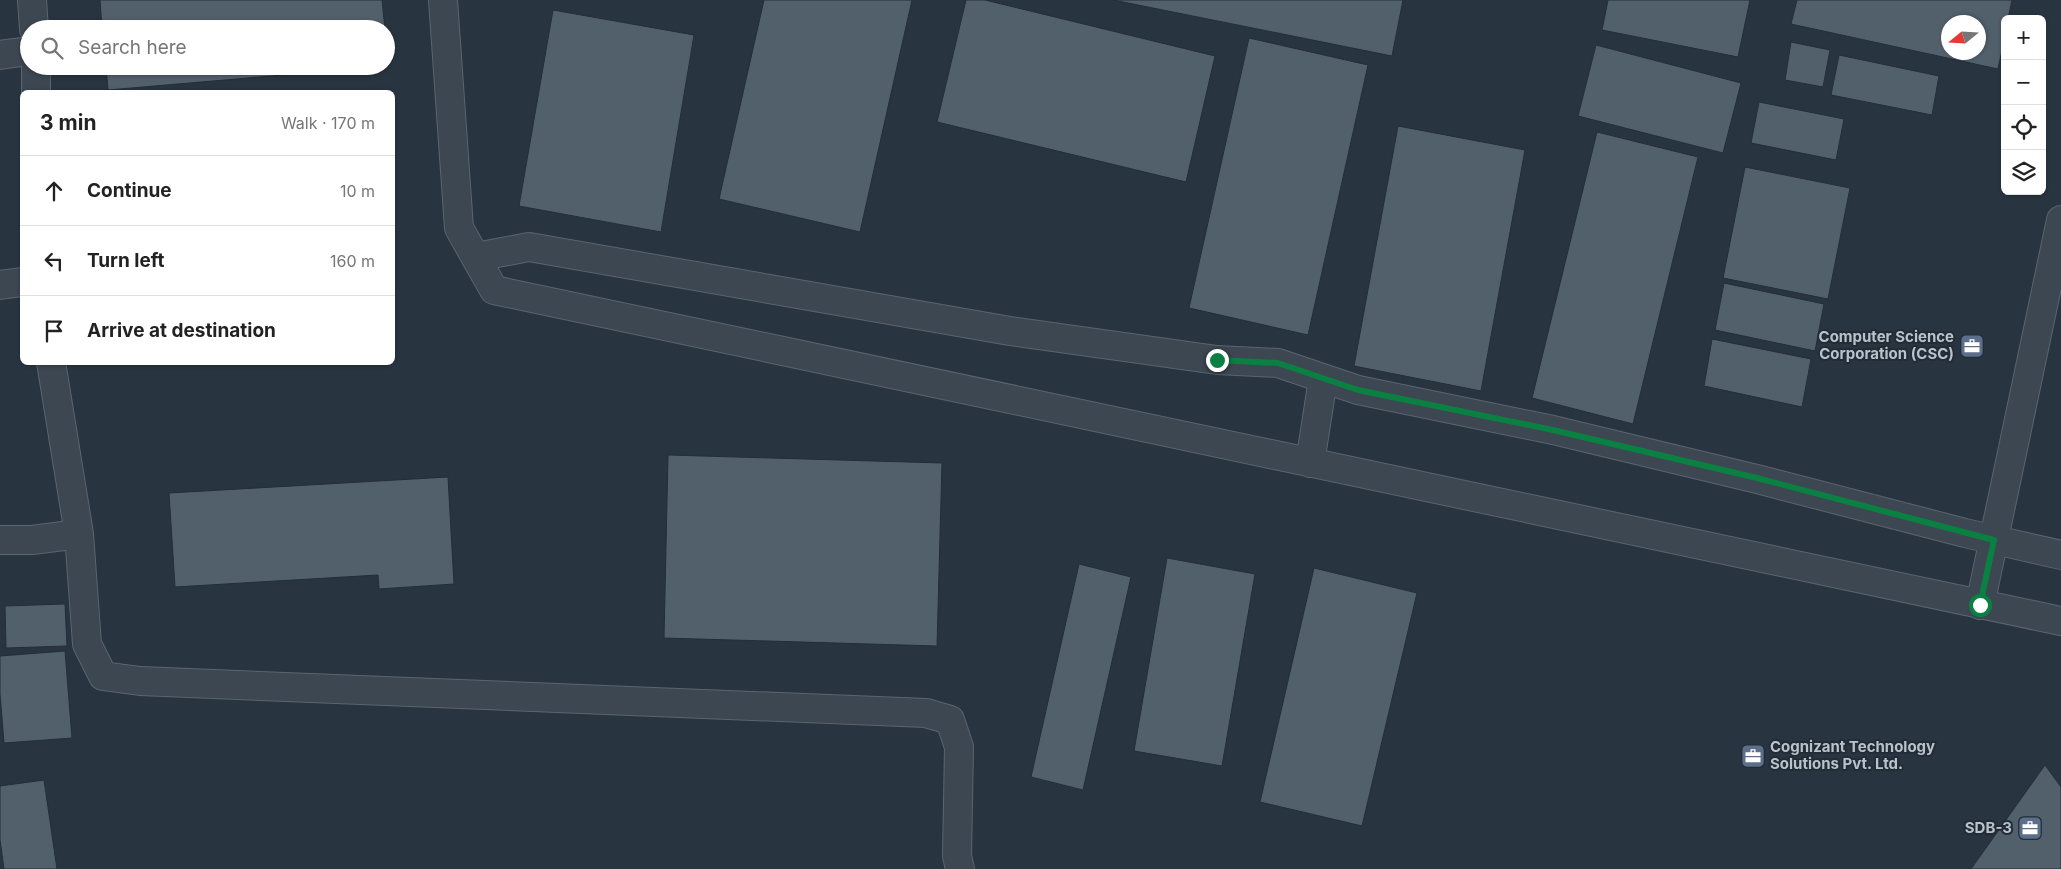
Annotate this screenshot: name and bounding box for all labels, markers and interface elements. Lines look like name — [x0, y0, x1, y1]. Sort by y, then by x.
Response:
north arrow — [1941, 15, 1986, 60]
map controls — [2001, 15, 2046, 195]
button: + — [2001, 15, 2046, 60]
search box — [20, 20, 395, 75]
icon: search — [38, 34, 66, 62]
text: Search here — [78, 36, 187, 59]
button: − — [2001, 60, 2046, 105]
button: locate — [2001, 105, 2046, 150]
text: 3 min — [40, 110, 96, 135]
text: Walk · 170 m — [281, 113, 375, 133]
button: layers — [2001, 150, 2046, 195]
icon: ahead — [40, 177, 68, 205]
text: Continue — [87, 179, 172, 202]
text: 10 m — [340, 181, 375, 201]
icon: left — [40, 247, 68, 275]
text: Turn left — [87, 249, 165, 272]
text: 160 m — [330, 251, 375, 271]
icon: arrive — [40, 317, 68, 345]
text: Arrive at destination — [87, 319, 276, 342]
place label: Computer Science Corporation (CSC) — [1819, 327, 1954, 363]
office icon: Computer Science Corporation (CSC) — [1959, 333, 1985, 359]
route end — [1206, 349, 1229, 372]
route start — [1969, 594, 1992, 617]
place label: Cognizant Technology Solutions Pvt. Ltd. — [1770, 737, 1935, 773]
office icon: Cognizant Technology Solutions Pvt. Ltd. — [1740, 743, 1766, 769]
office icon: SDB-3 — [2017, 815, 2043, 841]
place label: SDB-3 — [1965, 818, 2012, 837]

